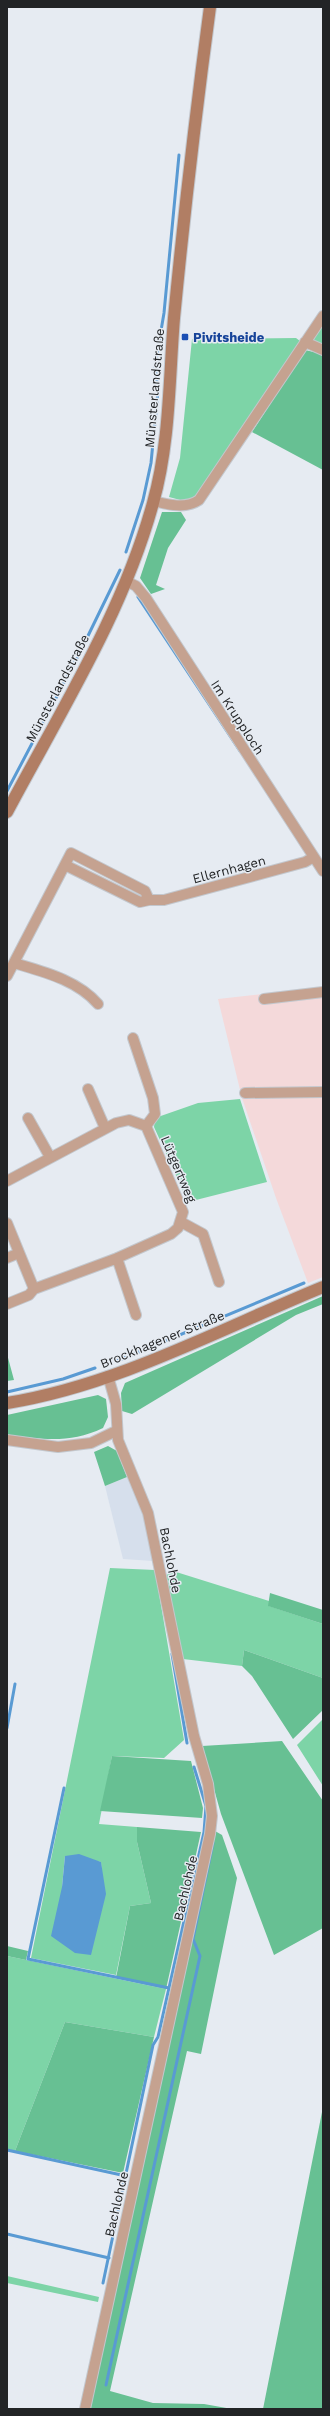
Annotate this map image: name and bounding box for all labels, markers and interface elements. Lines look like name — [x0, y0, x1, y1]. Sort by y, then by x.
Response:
street label: Münsterlandstraße — [142, 328, 167, 448]
place label: Pivitsheide — [193, 330, 265, 345]
marker: Pivitsheide — [180, 332, 190, 342]
street label: Münsterlandstraße — [23, 632, 92, 745]
street label: Im Krupploch — [208, 677, 267, 757]
street label: Ellernhagen — [191, 853, 267, 886]
street label: Lütgertweg — [158, 1134, 199, 1205]
street label: Brockhagener Straße — [98, 1308, 226, 1371]
street label: Bachlohde — [157, 1526, 184, 1594]
street label: Bachlohde — [171, 1854, 200, 1922]
street label: Bachlohde — [102, 2170, 131, 2238]

